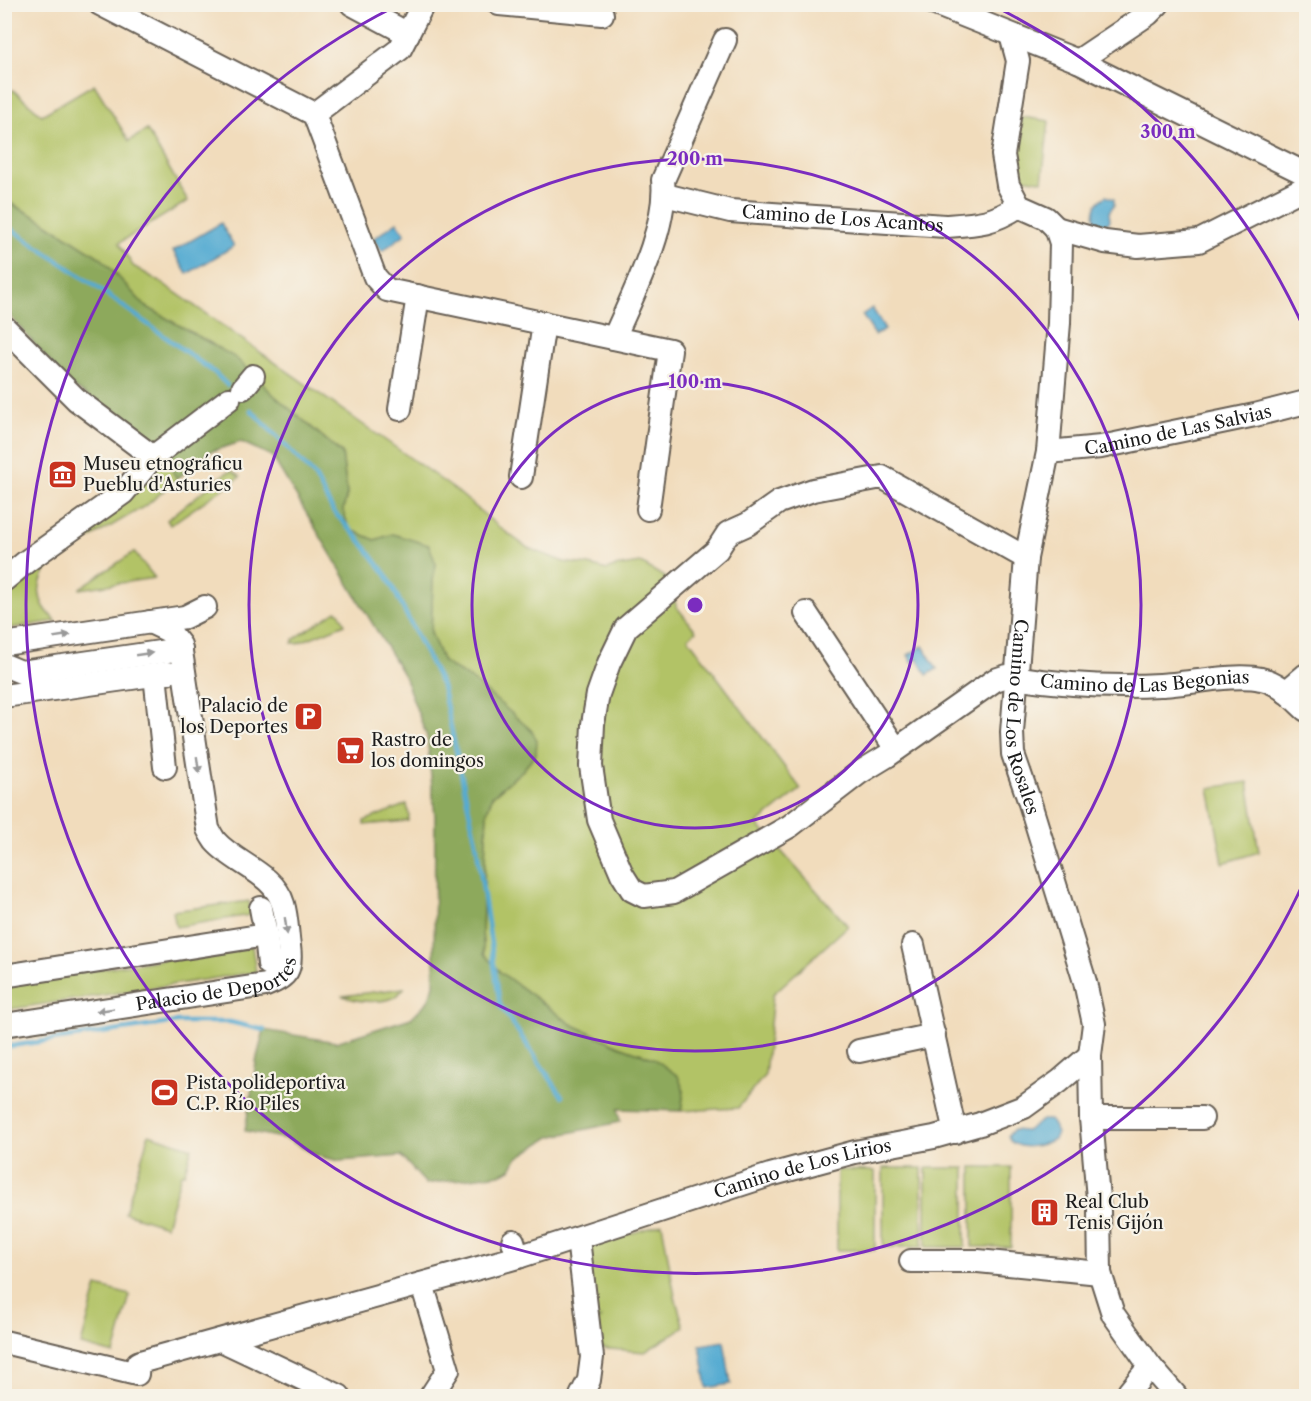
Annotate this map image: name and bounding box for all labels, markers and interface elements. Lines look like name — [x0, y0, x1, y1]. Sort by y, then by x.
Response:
text: 300 m — [1140, 121, 1196, 143]
text: 200 m — [667, 148, 723, 170]
street label: Camino de Los Acantos — [741, 201, 944, 237]
text: 100 m — [668, 371, 722, 393]
street label: Camino de Las Salvias — [1084, 400, 1274, 460]
place label: Museu etnográficu Pueblu d'Asturies — [83, 453, 243, 496]
museum icon: Museu etnográficu Pueblu d'Asturies — [46, 458, 78, 490]
centre of rings — [685, 595, 705, 615]
street label: Camino de Los Rosales — [1001, 618, 1044, 817]
one-way arrow — [53, 631, 72, 640]
one-way arrow — [135, 650, 154, 659]
street label: Camino de Las Begonias — [1039, 666, 1250, 697]
place label: Palacio de los Deportes — [180, 695, 288, 738]
parking icon: Palacio de los Deportes — [293, 700, 325, 732]
place label: Rastro de los domingos — [371, 729, 484, 772]
supermarket icon: Rastro de los domingos — [334, 734, 366, 766]
one-way arrow — [194, 755, 203, 774]
one-way arrow — [282, 916, 291, 935]
street label: Palacio de Deportes — [134, 957, 301, 1016]
one-way arrow — [95, 1005, 114, 1014]
place label: Pista polideportiva C.P. Río Piles — [186, 1072, 346, 1115]
sports icon: Pista polideportiva C.P. Río Piles — [149, 1077, 181, 1109]
street label: Camino de Los Lirios — [711, 1134, 893, 1204]
place label: Real Club Tenis Gijón — [1065, 1191, 1164, 1234]
building icon: Real Club Tenis Gijón — [1028, 1196, 1060, 1228]

